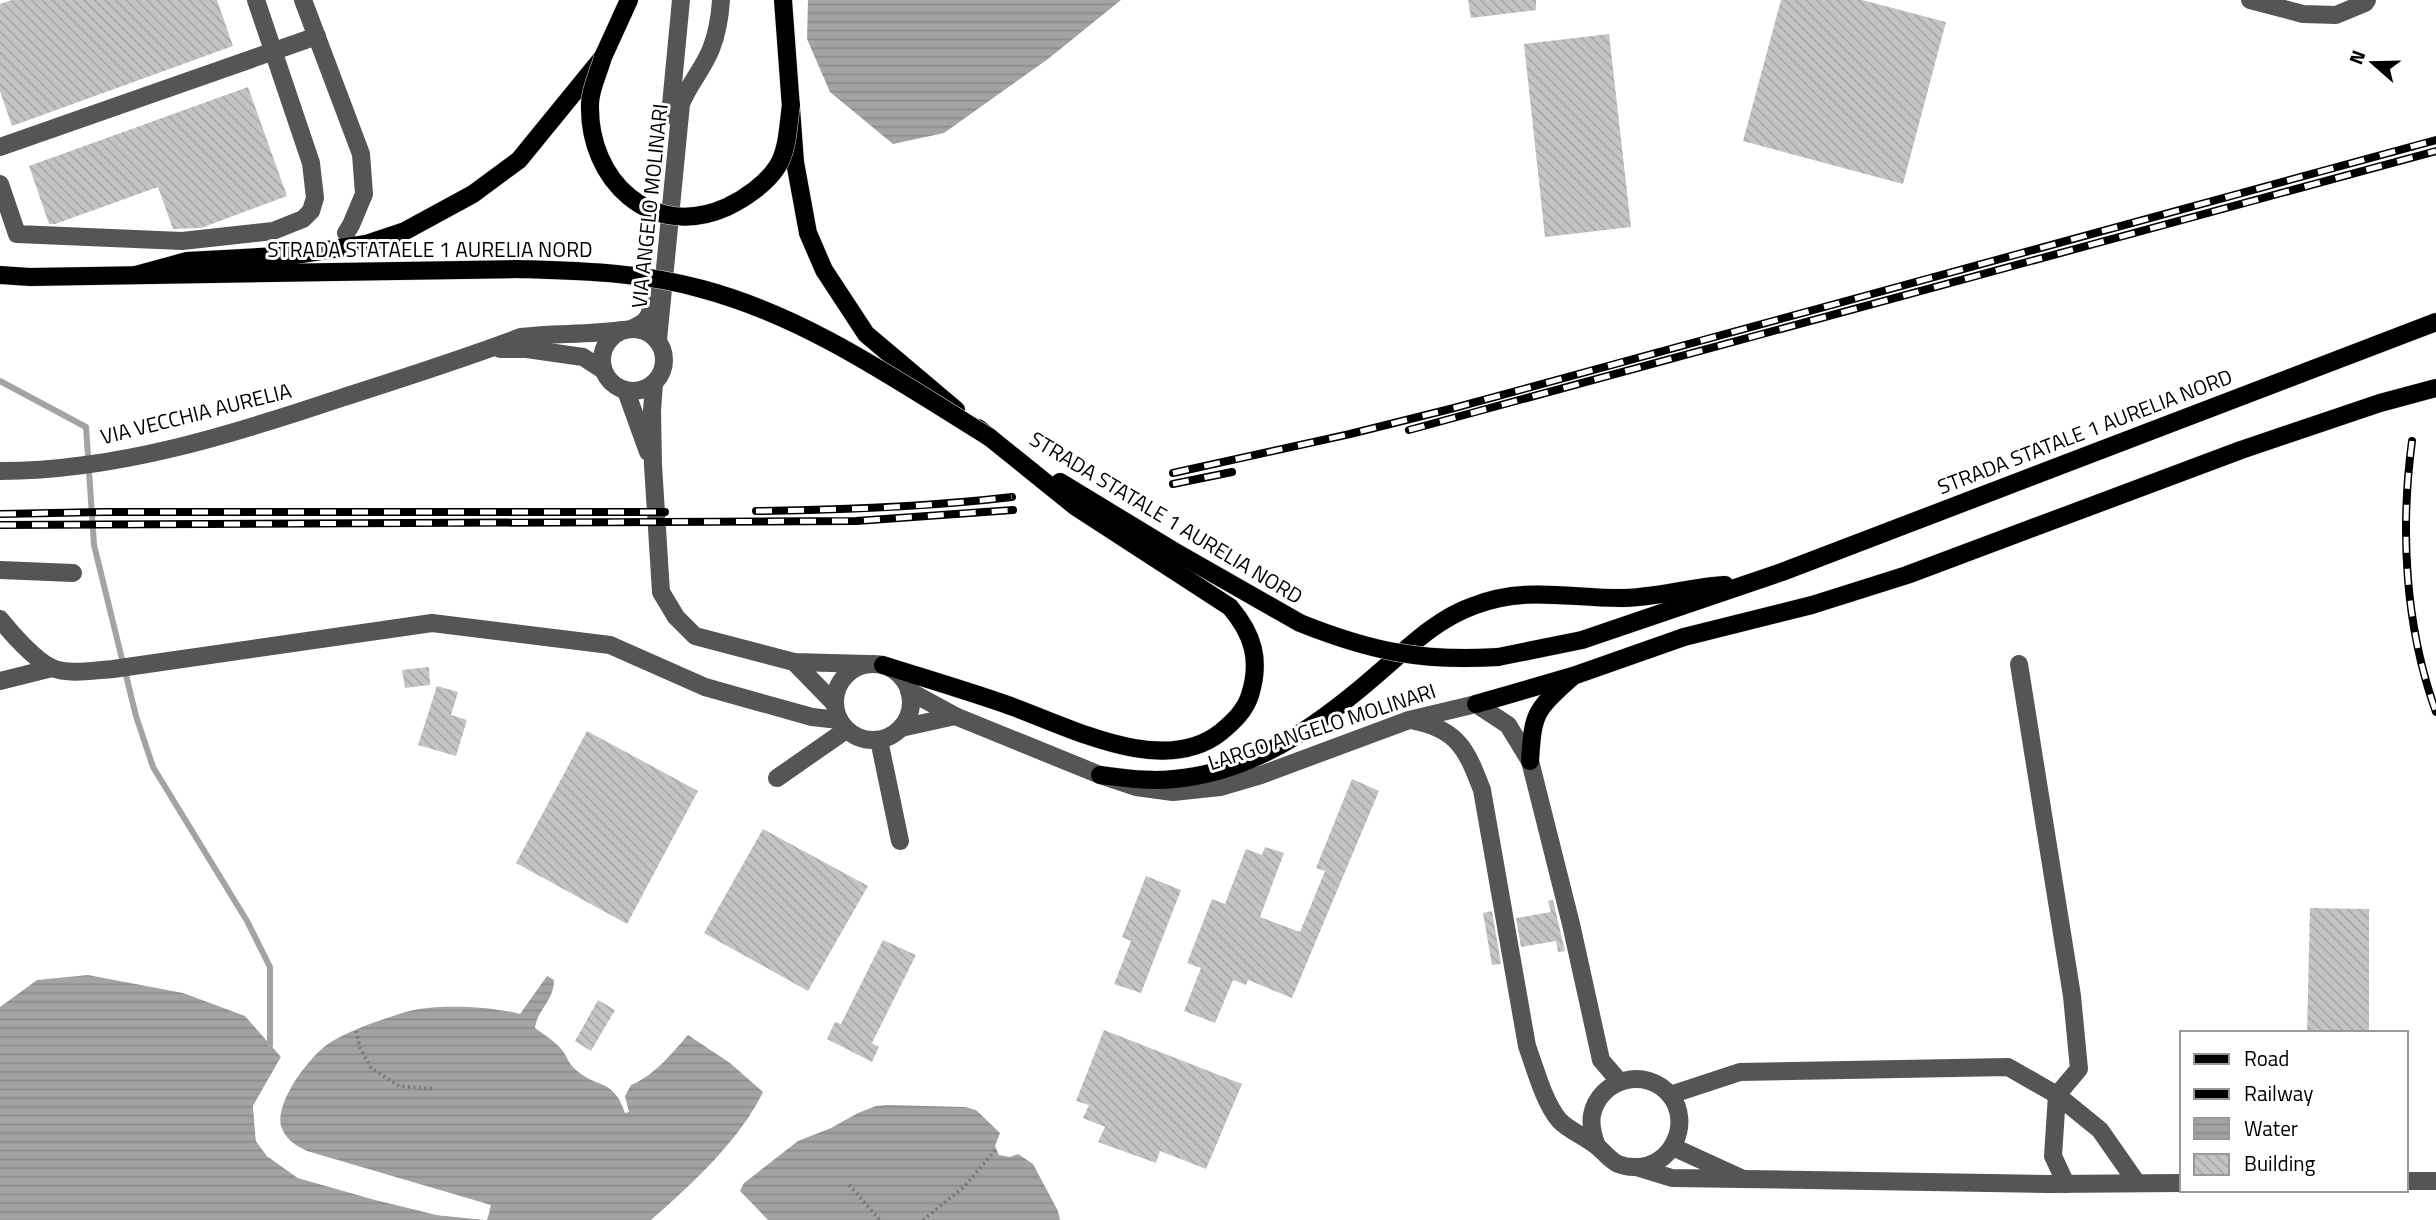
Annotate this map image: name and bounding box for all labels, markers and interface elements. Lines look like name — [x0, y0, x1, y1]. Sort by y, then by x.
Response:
north arrow — [2338, 28, 2408, 98]
text: N — [2341, 46, 2372, 68]
street label: VIA ANGELO MOLINARI — [622, 102, 676, 310]
street label: STRADA STATAELE 1 AURELIA NORD — [267, 233, 593, 265]
street label: STRADA STATALE 1 AURELIA NORD — [1932, 360, 2237, 502]
street label: VIA VECCHIA AURELIA — [97, 374, 295, 452]
street label: STRADA STATALE 1 AURELIA NORD — [1024, 423, 1309, 612]
street label: LARGO ANGELO MOLINARI — [1204, 674, 1440, 778]
legend — [2180, 1031, 2408, 1192]
text: Road — [2244, 1042, 2289, 1074]
text: Railway — [2244, 1077, 2313, 1109]
text: Water — [2244, 1112, 2298, 1144]
text: Building — [2244, 1147, 2316, 1179]

